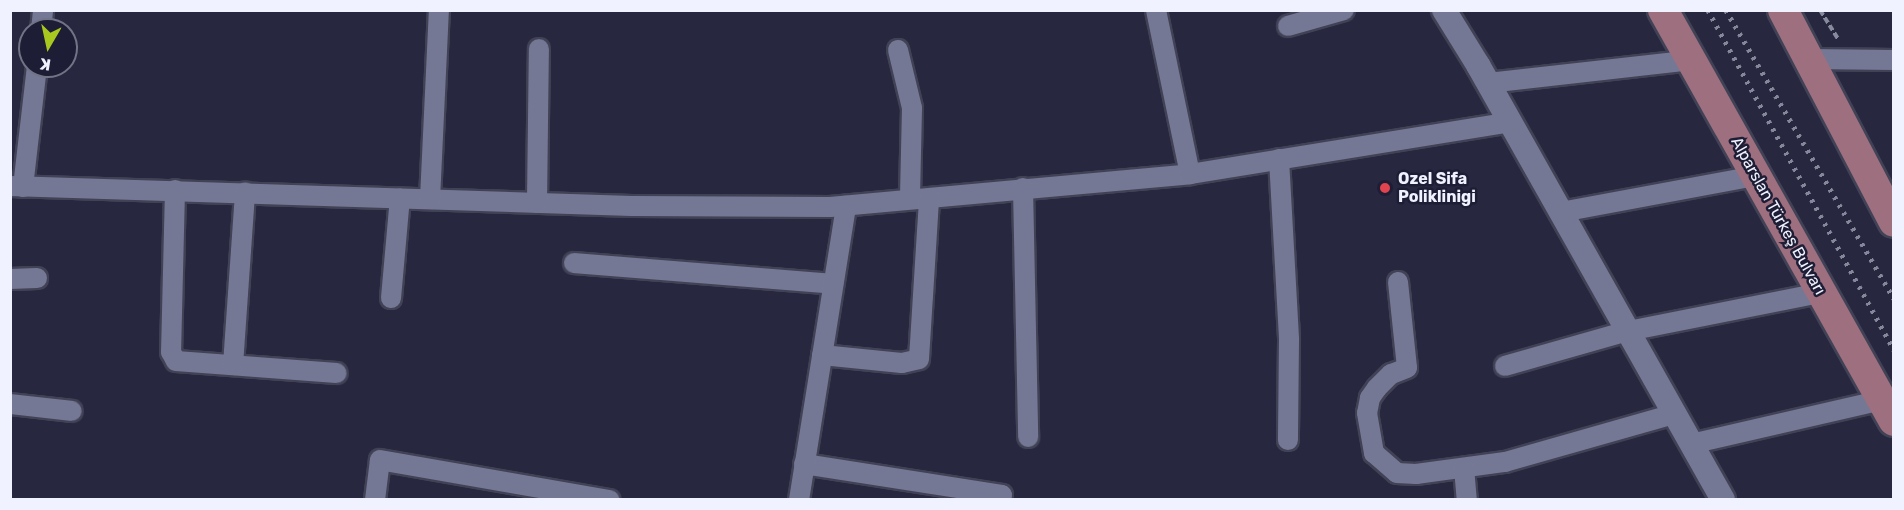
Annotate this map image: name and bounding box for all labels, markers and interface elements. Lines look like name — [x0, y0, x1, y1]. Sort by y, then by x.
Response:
north arrow — [18, 18, 78, 78]
text: K — [39, 54, 52, 75]
street label: Alparslan Türkeş Bulvarı — [1727, 134, 1829, 298]
place label: Ozel Sifa Poliklinigi — [1398, 169, 1476, 207]
marker: Ozel Sifa Poliklinigi — [1376, 179, 1394, 197]

